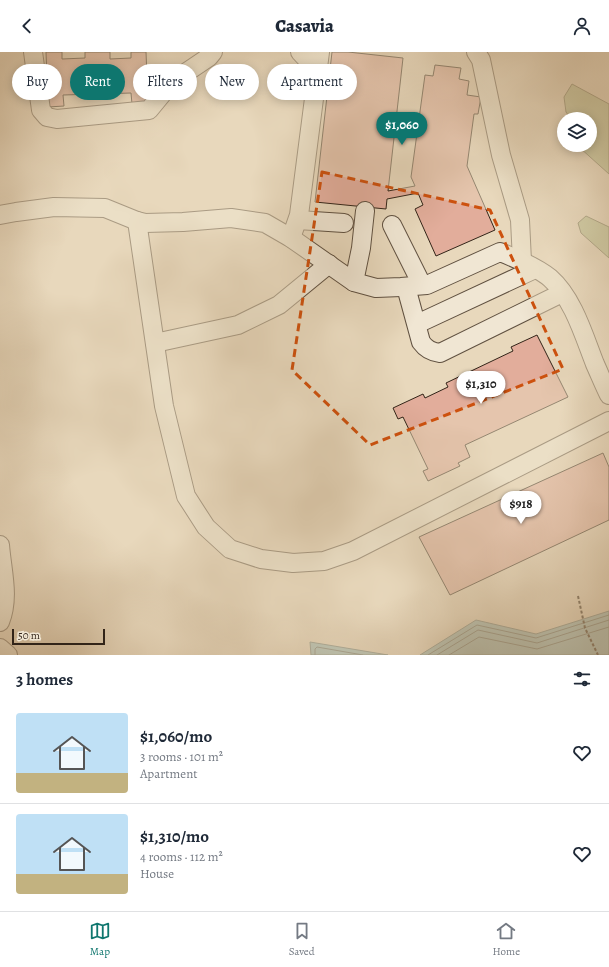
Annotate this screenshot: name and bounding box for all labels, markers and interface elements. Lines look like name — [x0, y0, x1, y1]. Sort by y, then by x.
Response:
text: Casavia — [275, 14, 334, 38]
icon: back — [16, 15, 38, 37]
icon: person — [571, 15, 593, 37]
chip: Buy — [12, 64, 62, 100]
chip: Rent — [70, 64, 125, 100]
chip: Filters — [133, 64, 197, 100]
chip: New — [205, 64, 259, 100]
chip: Apartment — [267, 64, 357, 100]
pin: $1,060 — [369, 112, 435, 146]
map controls — [557, 112, 597, 152]
button: layers — [557, 112, 597, 152]
text: $1,060 — [385, 116, 419, 133]
pin: $1,310 — [448, 371, 514, 405]
text: $1,310 — [466, 375, 497, 392]
pin: $918 — [497, 491, 545, 525]
text: $918 — [510, 495, 532, 512]
scale bar — [12, 627, 105, 646]
text: 50 m — [18, 628, 40, 643]
text: 3 homes — [16, 668, 73, 691]
icon: filters — [571, 668, 593, 690]
text: $1,060/mo — [140, 725, 212, 748]
icon: home — [48, 729, 96, 777]
icon: heart — [571, 742, 593, 764]
text: 3 rooms · 101 m² — [140, 748, 223, 765]
text: Apartment — [140, 765, 198, 782]
text: $1,310/mo — [140, 825, 209, 848]
icon: home — [48, 830, 96, 878]
icon: heart — [571, 843, 593, 865]
text: 4 rooms · 112 m² — [140, 848, 223, 865]
text: House — [140, 865, 174, 882]
tab: Map — [89, 920, 111, 959]
tab: Saved — [289, 920, 315, 959]
tab: Home — [492, 920, 520, 959]

